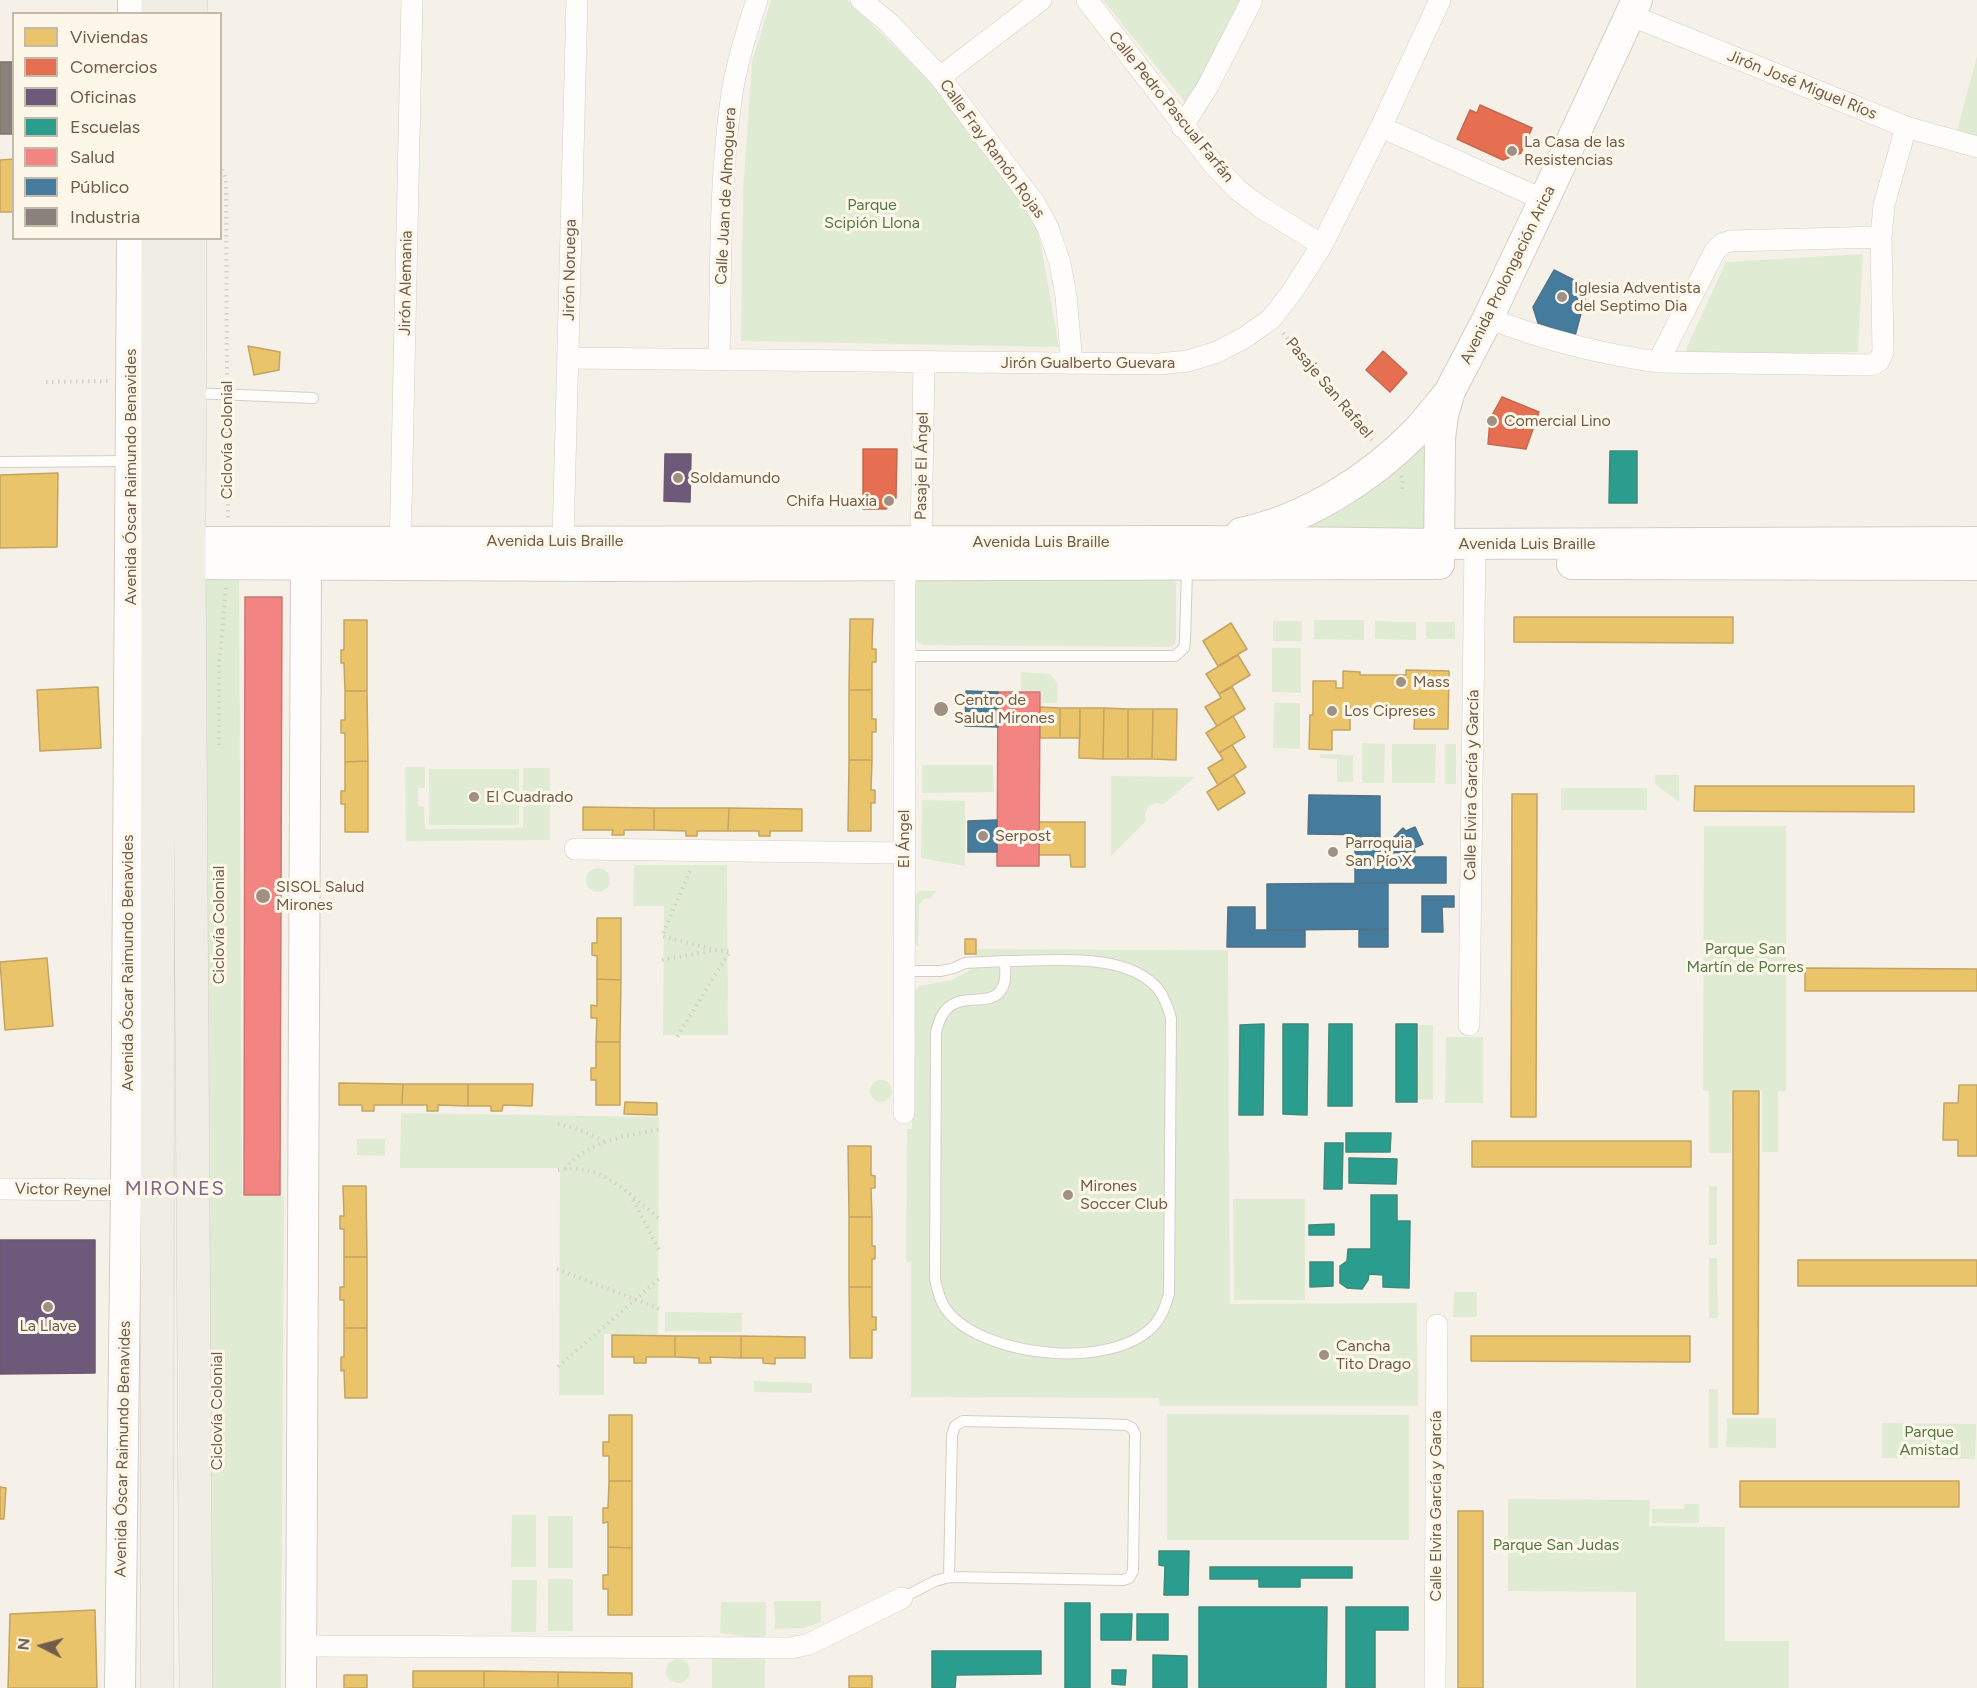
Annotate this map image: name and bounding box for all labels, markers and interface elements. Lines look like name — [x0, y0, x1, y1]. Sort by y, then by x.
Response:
legend — [12, 12, 222, 240]
text: Viviendas — [70, 26, 148, 48]
street label: Calle Pedro Pascual Farfán — [1104, 28, 1238, 186]
street label: Jirón José Miguel Ríos — [1724, 46, 1880, 124]
text: Comercios — [70, 56, 157, 78]
street label: Calle Fray Ramón Rojas — [935, 76, 1049, 222]
text: Oficinas — [70, 86, 136, 108]
street label: Calle Juan de Almoguera — [712, 107, 740, 285]
text: Escuelas — [70, 116, 140, 138]
place label: La Casa de las Resistencias — [1524, 132, 1625, 170]
marker: La Casa de las Resistencias — [1505, 144, 1519, 158]
text: Salud — [70, 146, 115, 168]
text: Público — [70, 176, 129, 198]
street label: Avenida Prolongación Arica — [1456, 183, 1560, 367]
park label: Parque Scipión Llona — [824, 195, 920, 233]
text: Industria — [70, 206, 140, 228]
street label: Jirón Noruega — [560, 219, 580, 321]
street label: Jirón Alemania — [395, 230, 417, 336]
place label: Iglesia Adventista del Septimo Dia — [1574, 278, 1701, 316]
marker: Iglesia Adventista del Septimo Dia — [1555, 290, 1569, 304]
street label: Pasaje San Rafael — [1281, 334, 1377, 442]
street label: Avenida Óscar Raimundo Benavides — [121, 349, 141, 605]
street label: Jirón Gualberto Guevara — [1001, 353, 1175, 373]
street label: Ciclovía Colonial — [217, 381, 237, 499]
place label: Comercial Lino — [1504, 411, 1611, 431]
street label: Pasaje El Ángel — [911, 412, 933, 520]
marker: Comercial Lino — [1485, 414, 1499, 428]
place label: Soldamundo — [690, 468, 780, 488]
marker: Soldamundo — [671, 471, 685, 485]
place label: Chifa Huaxia — [786, 491, 877, 511]
marker: Chifa Huaxia — [882, 494, 896, 508]
street label: Avenida Luis Braille — [487, 531, 623, 551]
street label: Avenida Luis Braille — [973, 532, 1109, 552]
street label: Avenida Luis Braille — [1459, 534, 1595, 554]
place label: Mass — [1413, 672, 1450, 692]
marker: Mass — [1394, 675, 1408, 689]
street label: Calle Elvira García y García — [1461, 689, 1483, 881]
place label: Centro de Salud Mirones — [954, 690, 1055, 728]
marker: Centro de Salud Mirones — [932, 700, 950, 718]
place label: Los Cipreses — [1344, 701, 1436, 721]
marker: Los Cipreses — [1325, 704, 1339, 718]
place label: El Cuadrado — [486, 787, 573, 807]
marker: El Cuadrado — [467, 790, 481, 804]
street label: El Ángel — [894, 810, 914, 868]
place label: Serpost — [995, 826, 1051, 846]
marker: Serpost — [976, 829, 990, 843]
place label: Parroquia San Pío X — [1345, 833, 1412, 871]
street label: Avenida Óscar Raimundo Benavides — [118, 835, 138, 1091]
marker: Parroquia San Pío X — [1326, 845, 1340, 859]
street label: Ciclovía Colonial — [209, 866, 229, 984]
place label: SISOL Salud Mirones — [276, 877, 364, 915]
marker: SISOL Salud Mirones — [254, 887, 272, 905]
park label: Parque San Martín de Porres — [1686, 939, 1804, 977]
place label: Mirones Soccer Club — [1080, 1176, 1168, 1214]
district label: MIRONES — [125, 1177, 225, 1201]
street label: Victor Reynel — [15, 1180, 111, 1200]
marker: Mirones Soccer Club — [1061, 1188, 1075, 1202]
marker: La Llave — [41, 1300, 55, 1314]
place label: La Llave — [19, 1316, 77, 1336]
street label: Avenida Óscar Raimundo Benavides — [111, 1320, 135, 1578]
place label: Cancha Tito Drago — [1336, 1336, 1411, 1374]
marker: Cancha Tito Drago — [1317, 1348, 1331, 1362]
street label: Ciclovía Colonial — [207, 1352, 227, 1470]
street label: Calle Elvira García y García — [1426, 1411, 1446, 1601]
park label: Parque Amistad — [1899, 1422, 1959, 1460]
park label: Parque San Judas — [1493, 1535, 1619, 1555]
north arrow — [12, 1616, 72, 1676]
text: N — [14, 1637, 34, 1651]

